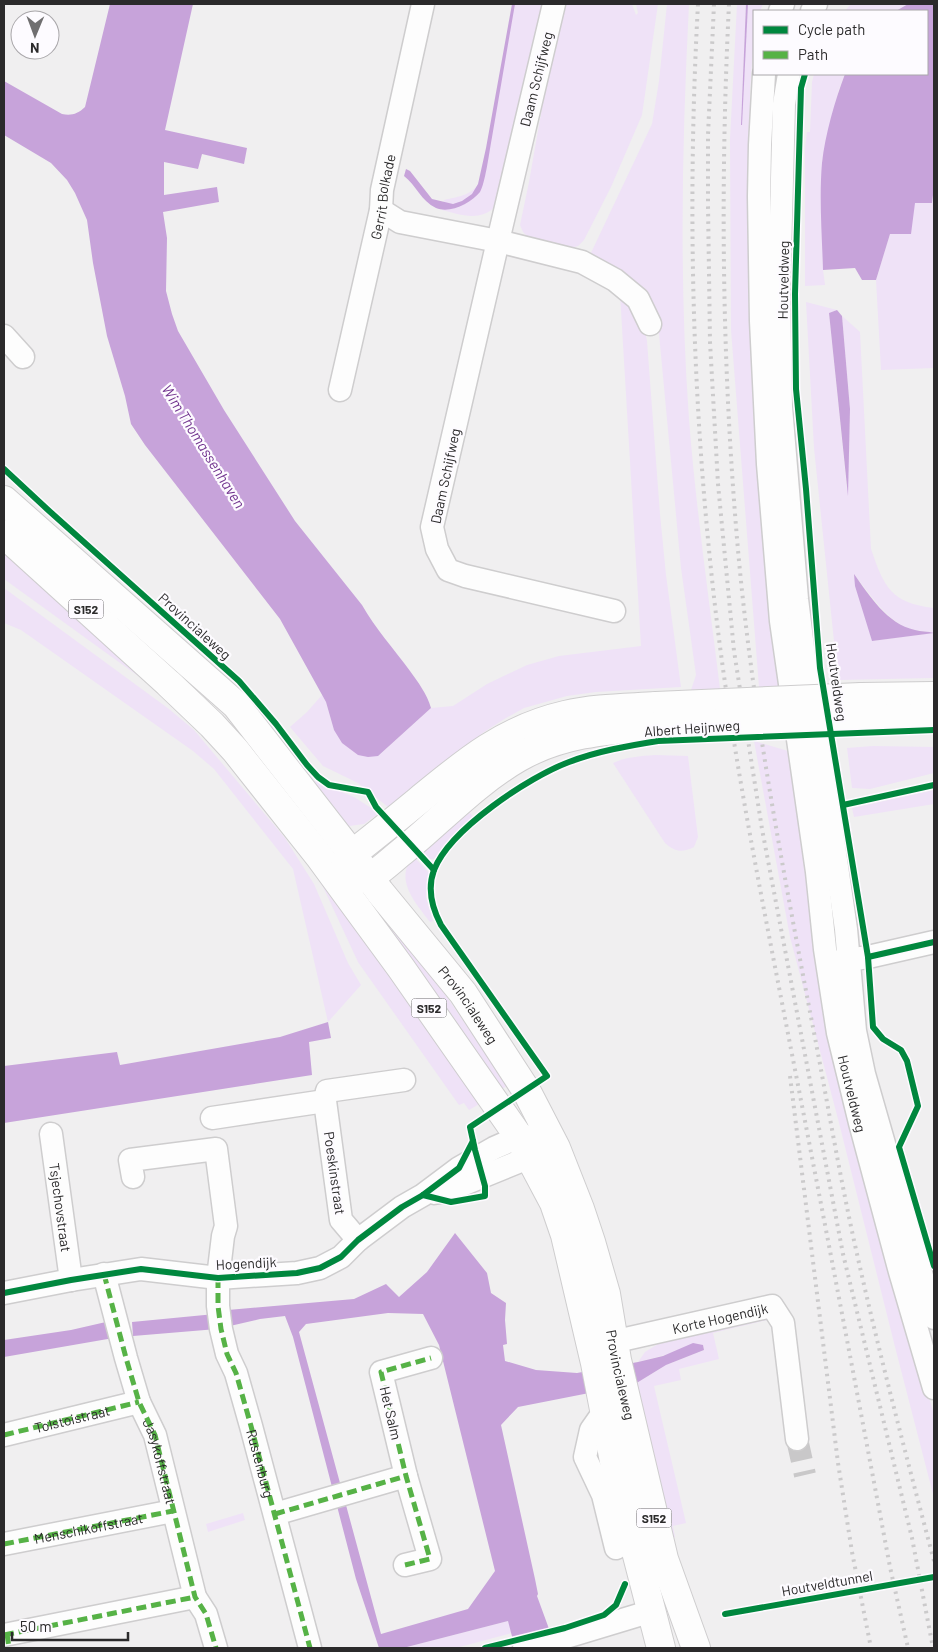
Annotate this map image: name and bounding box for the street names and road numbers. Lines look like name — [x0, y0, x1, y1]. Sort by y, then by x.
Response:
street label: Daam Schijfweg — [516, 30, 556, 128]
street label: Gerrit Bolkade — [366, 152, 398, 241]
street label: Houtveldweg — [774, 240, 792, 320]
street label: Daam Schijfweg — [427, 427, 463, 525]
street label: Provincialeweg — [155, 589, 235, 663]
road number: S152 — [68, 600, 104, 618]
street label: Houtveldweg — [823, 642, 851, 722]
street label: Albert Heijnweg — [644, 716, 740, 740]
street label: Provincialeweg — [435, 962, 502, 1047]
road number: S152 — [412, 998, 446, 1018]
street label: Houtveldweg — [835, 1053, 871, 1134]
street label: Poeskinstraat — [321, 1130, 349, 1216]
street label: Tsjechovstraat — [47, 1162, 76, 1253]
street label: Hogendijk — [215, 1253, 277, 1273]
street label: Korte Hogendijk — [671, 1299, 769, 1337]
street label: Provincialeweg — [604, 1328, 639, 1421]
street label: Het Salm — [377, 1385, 405, 1441]
street label: Tolstoistraat — [33, 1401, 111, 1436]
street label: Jasykoffstraat — [140, 1415, 180, 1506]
street label: Rustenburg — [244, 1427, 278, 1500]
street label: Menschikoffstraat — [33, 1509, 144, 1546]
road number: S152 — [636, 1509, 672, 1528]
street label: Houtveldtunnel — [780, 1567, 874, 1599]

